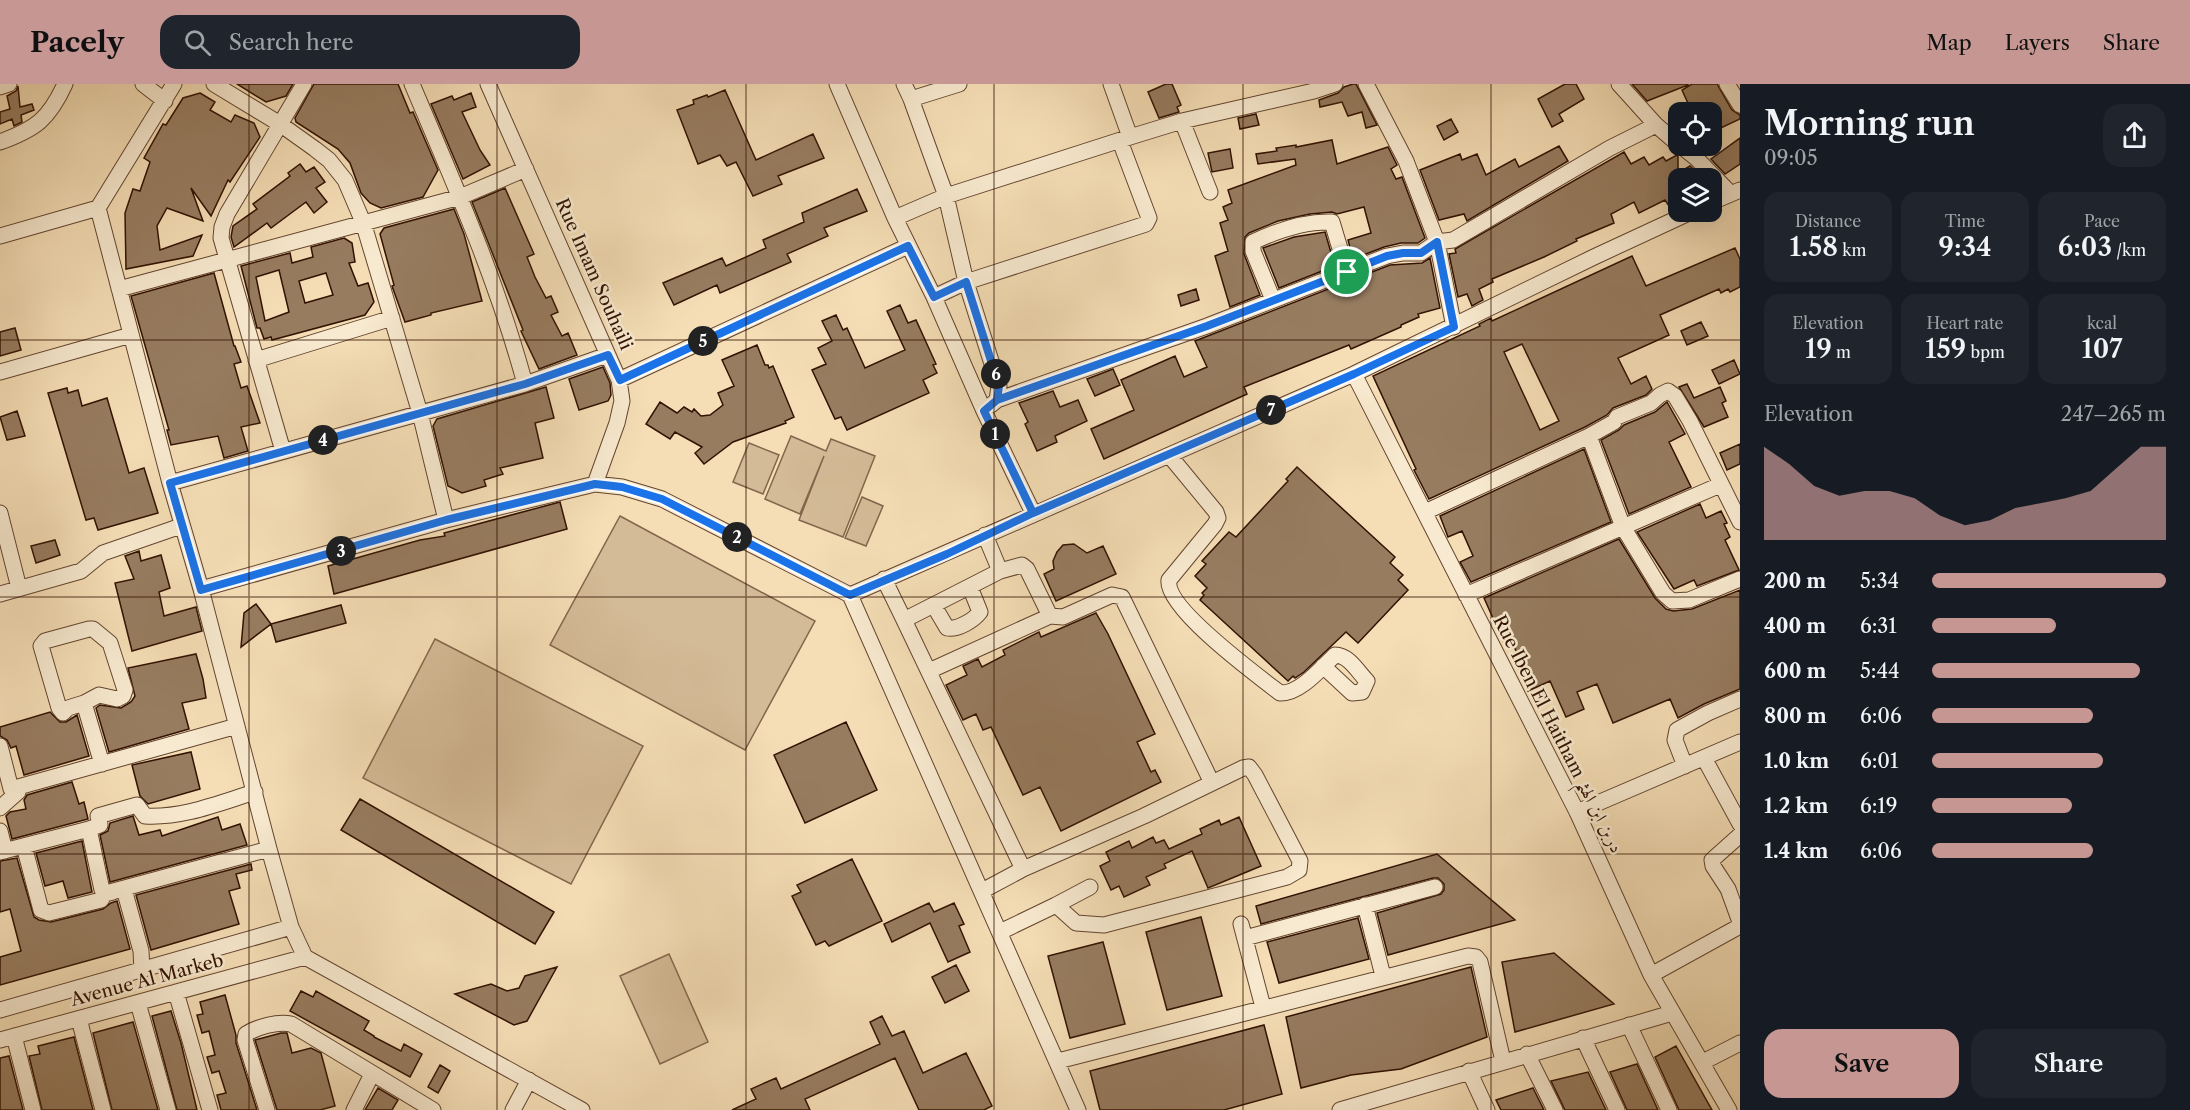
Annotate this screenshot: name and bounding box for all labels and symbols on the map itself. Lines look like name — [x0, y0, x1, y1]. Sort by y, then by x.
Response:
street label: Rue Imam Souhaili — [551, 195, 638, 354]
pin — [1321, 246, 1372, 297]
pin: 5 — [688, 326, 718, 356]
pin: 6 — [981, 359, 1011, 389]
pin: 7 — [1256, 395, 1286, 425]
pin: 1 — [980, 419, 1010, 449]
pin: 4 — [308, 425, 338, 455]
pin: 2 — [722, 522, 752, 552]
pin: 3 — [326, 536, 356, 566]
street label: Rue Iben El Haitham دربن ابن الهثم — [1482, 611, 1628, 860]
street label: Avenue Al Markeb — [67, 949, 226, 1011]

